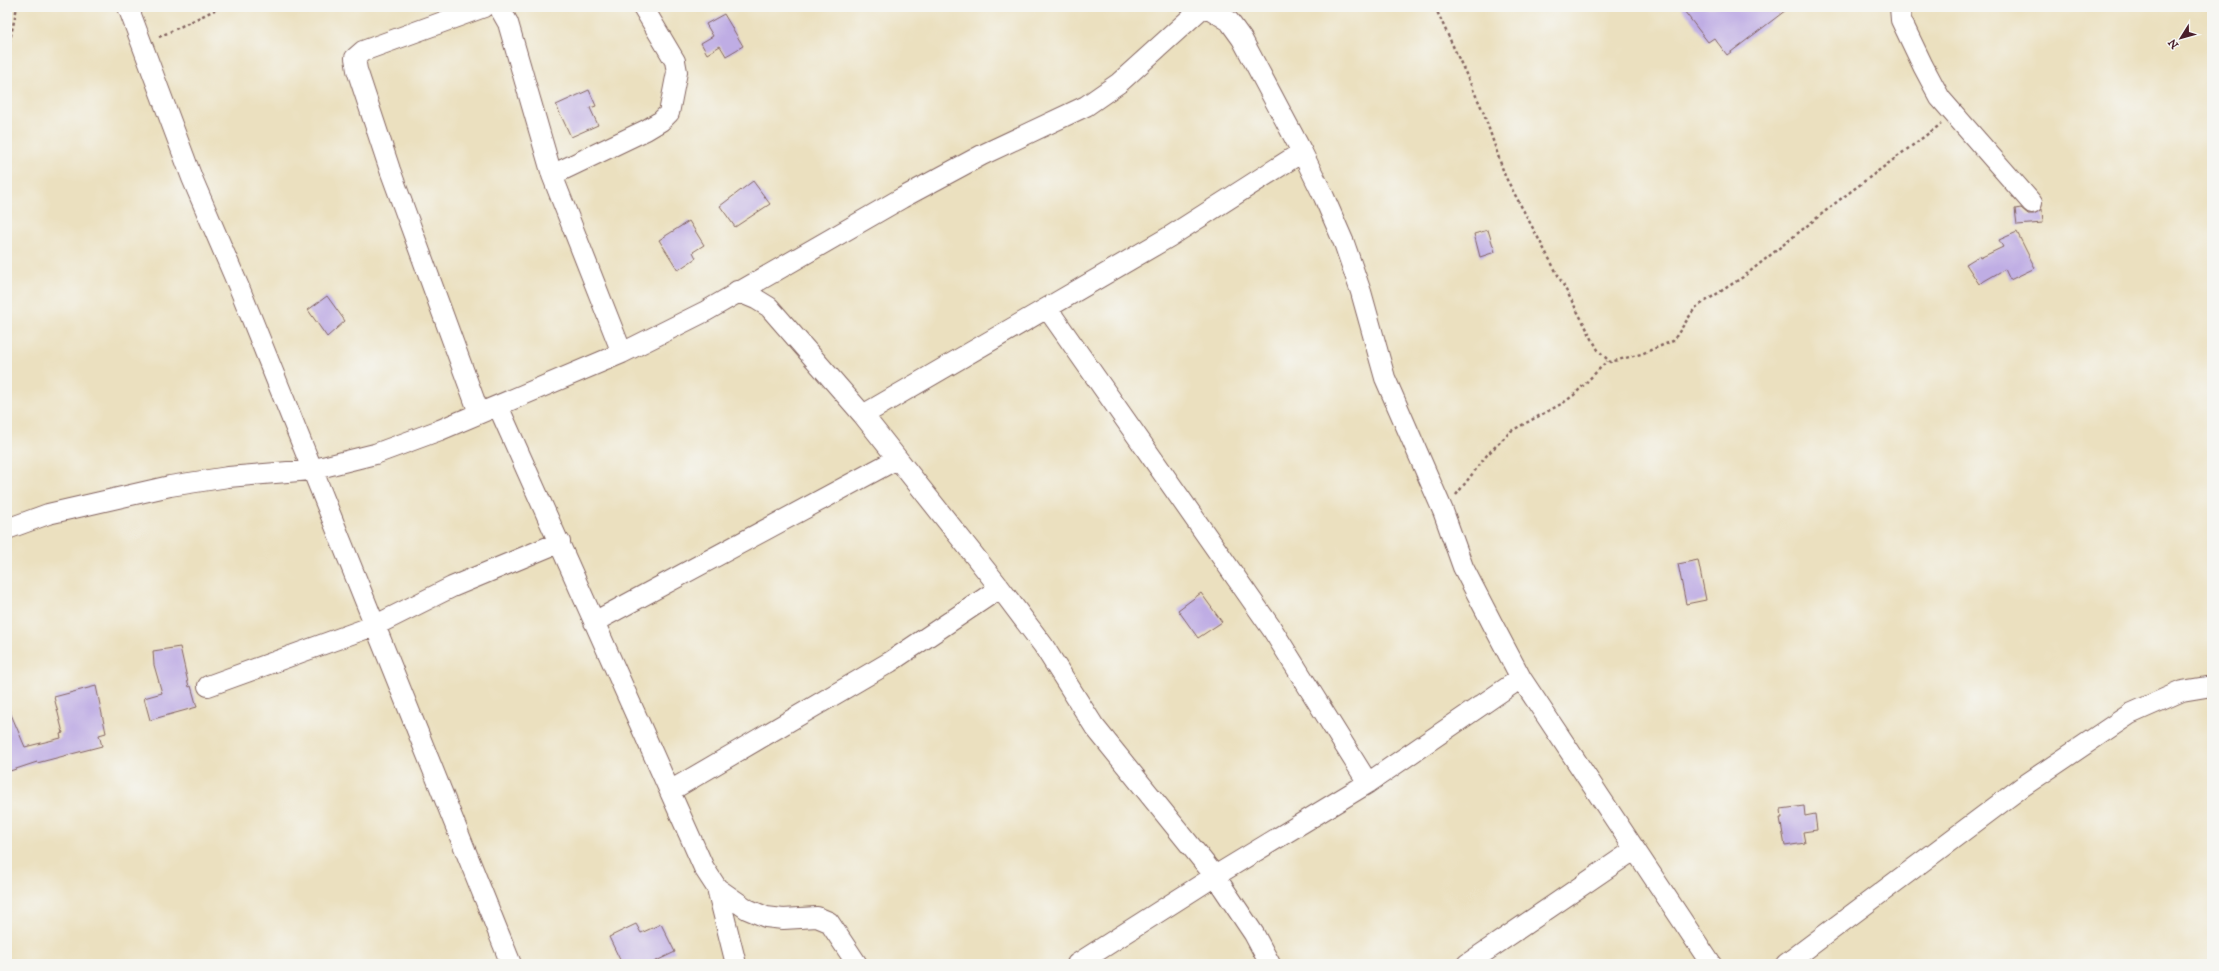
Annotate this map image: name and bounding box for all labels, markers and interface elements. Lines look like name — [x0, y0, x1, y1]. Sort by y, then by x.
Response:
north arrow — [2161, 18, 2201, 58]
text: N — [2166, 36, 2182, 51]

